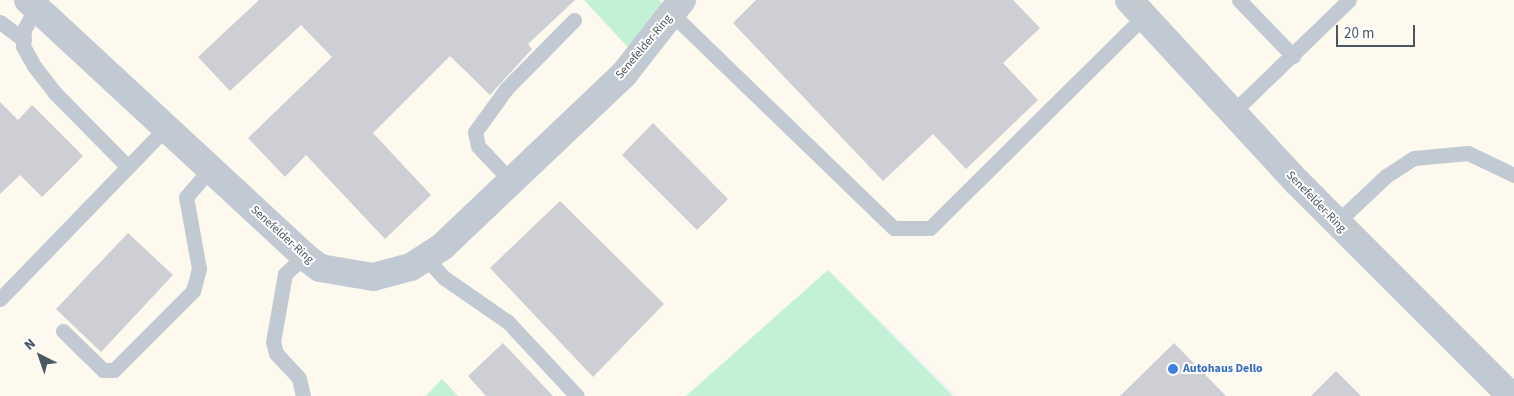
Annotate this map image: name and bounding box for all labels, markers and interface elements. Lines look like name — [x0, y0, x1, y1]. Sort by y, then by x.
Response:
street label: Senefelder-Ring — [613, 12, 675, 82]
scale bar — [1339, 15, 1418, 47]
text: 20 m — [1344, 23, 1374, 44]
street label: Senefelder-Ring — [1283, 168, 1349, 236]
street label: Senefelder-Ring — [248, 203, 316, 267]
north arrow — [15, 331, 65, 381]
text: N — [20, 334, 40, 355]
place label: Autohaus Dello — [1183, 362, 1263, 376]
marker: Autohaus Dello — [1167, 363, 1179, 375]

